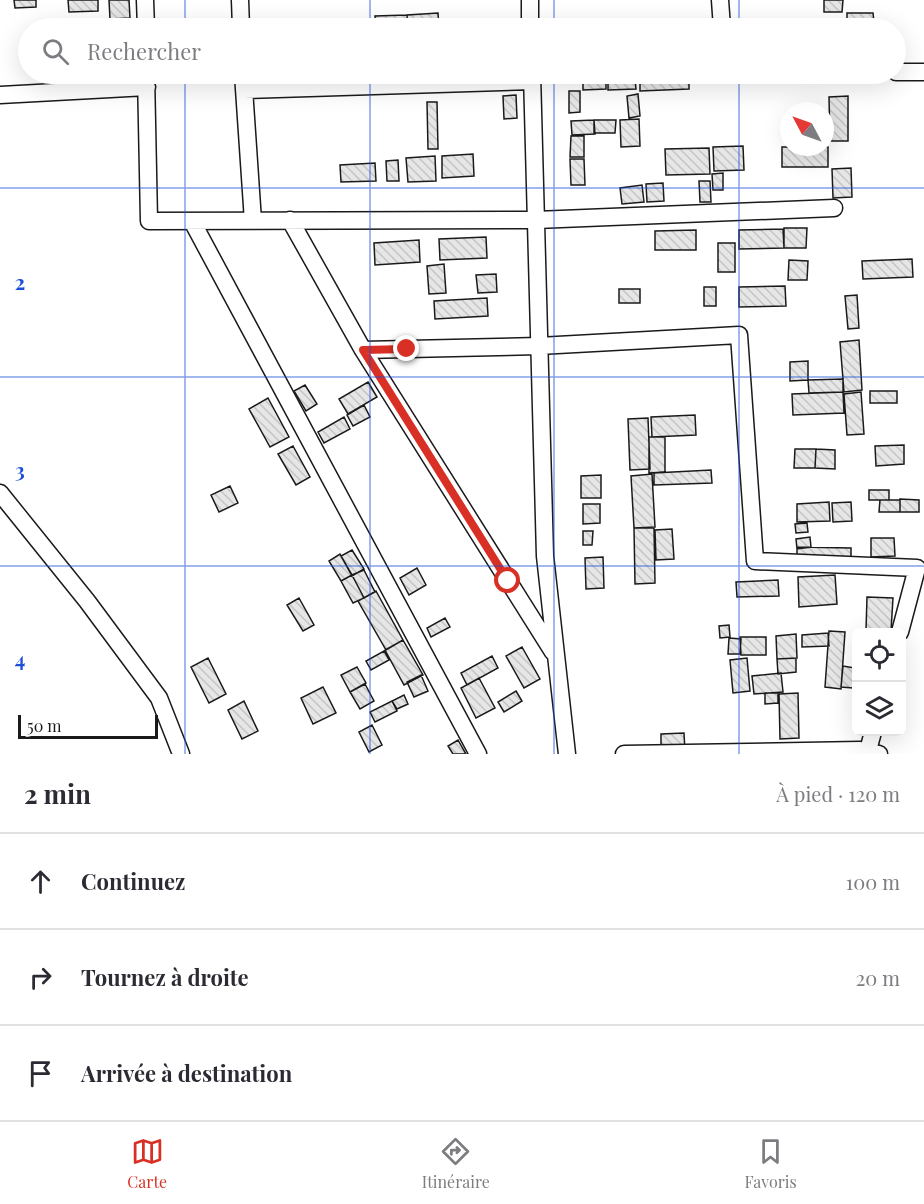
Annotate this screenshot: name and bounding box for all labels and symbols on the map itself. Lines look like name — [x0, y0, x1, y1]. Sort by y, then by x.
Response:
north arrow — [780, 102, 834, 156]
text: 2 — [15, 268, 25, 295]
route end — [393, 335, 419, 361]
text: 3 — [15, 456, 25, 483]
route start — [494, 567, 520, 593]
text: 4 — [15, 645, 25, 672]
scale bar — [18, 712, 158, 740]

